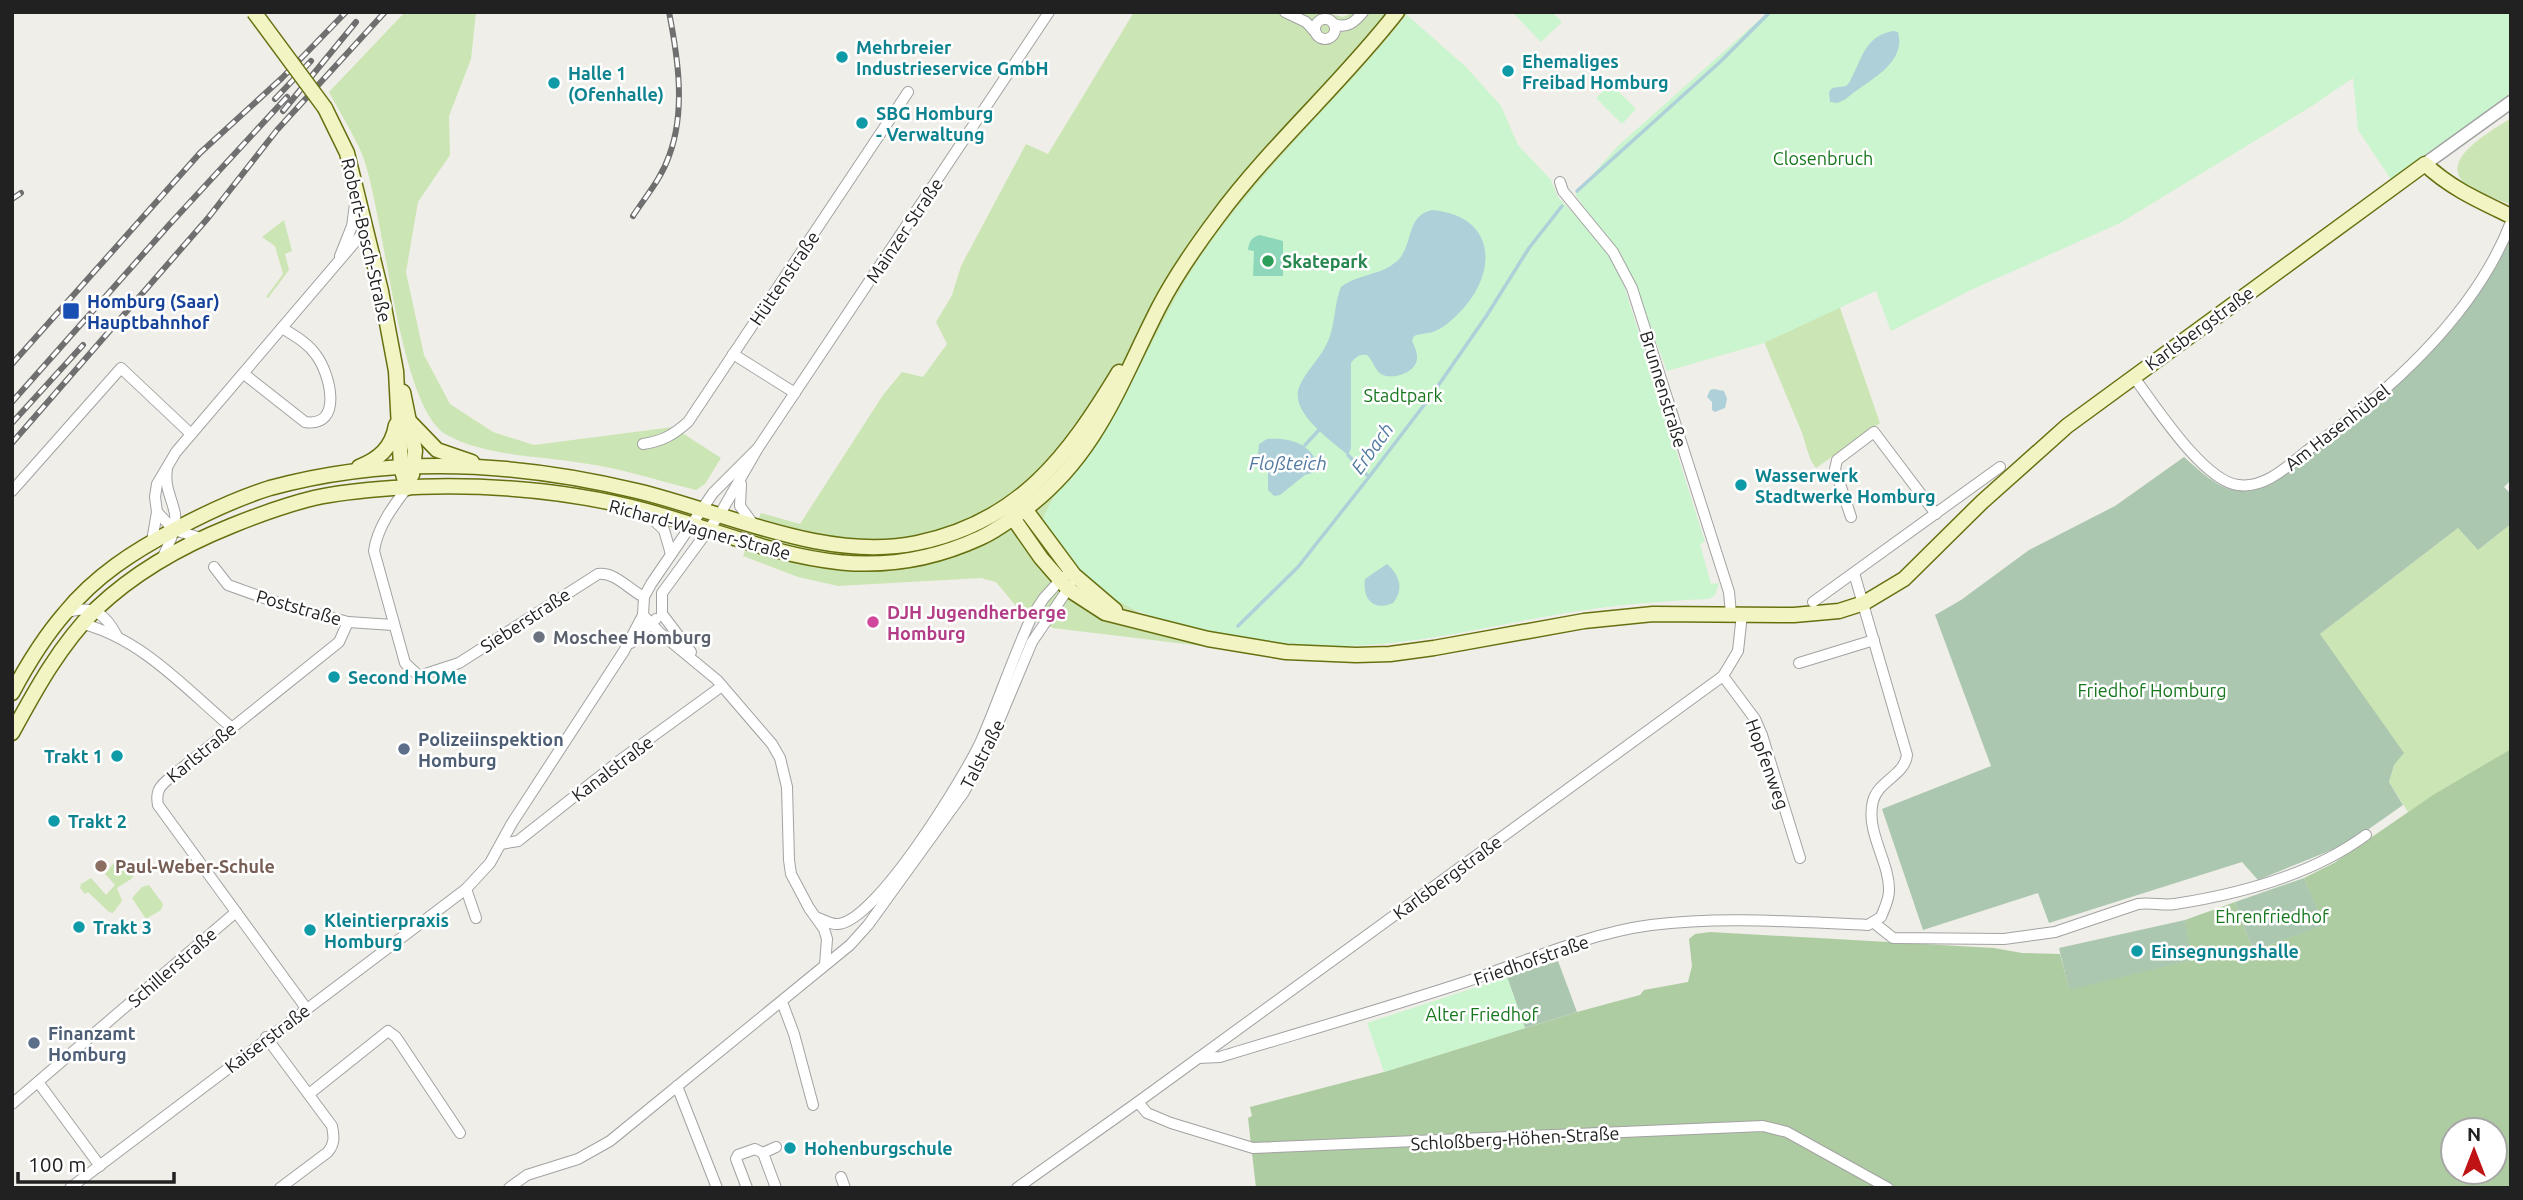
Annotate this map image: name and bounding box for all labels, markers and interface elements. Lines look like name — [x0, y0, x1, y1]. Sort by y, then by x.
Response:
place label: Mehrbreier Industrieservice GmbH — [856, 37, 1049, 78]
marker: Mehrbreier Industrieservice GmbH — [834, 49, 850, 65]
place label: Ehemaliges Freibad Homburg — [1522, 51, 1669, 92]
place label: Halle 1 (Ofenhalle) — [568, 63, 664, 105]
marker: Ehemaliges Freibad Homburg — [1500, 63, 1516, 79]
marker: Halle 1 (Ofenhalle) — [546, 75, 562, 91]
place label: SBG Homburg - Verwaltung — [876, 103, 993, 144]
marker: SBG Homburg - Verwaltung — [854, 115, 870, 131]
park label: Closenbruch — [1773, 148, 1873, 168]
street label: Robert-Bosch-Straße — [338, 156, 396, 324]
street label: Mainzer Straße — [862, 174, 946, 286]
street label: Hüttenstraße — [745, 227, 823, 329]
place label: Skatepark — [1282, 251, 1368, 271]
marker: Skatepark — [1260, 253, 1276, 269]
street label: Karlsbergstraße — [2141, 282, 2257, 374]
place label: Homburg (Saar) Hauptbahnhof — [87, 291, 220, 332]
marker: Homburg (Saar) Hauptbahnhof — [61, 301, 81, 321]
street label: Brunnenstraße — [1637, 328, 1691, 450]
street label: Am Hasenhübel — [2281, 380, 2393, 474]
park label: Stadtpark — [1363, 385, 1443, 405]
water label: Erbach — [1346, 418, 1398, 478]
water label: Floßteich — [1249, 452, 1327, 474]
place label: Wasserwerk Stadtwerke Homburg — [1755, 465, 1936, 506]
marker: Wasserwerk Stadtwerke Homburg — [1733, 477, 1749, 493]
street label: Richard-Wagner-Straße — [607, 495, 793, 563]
street label: Sieberstraße — [476, 584, 574, 656]
street label: Poststraße — [254, 585, 344, 629]
place label: DJH Jugendherberge Homburg — [887, 602, 1066, 643]
marker: DJH Jugendherberge Homburg — [865, 614, 881, 630]
place label: Moschee Homburg — [553, 627, 711, 647]
marker: Moschee Homburg — [531, 629, 547, 645]
place label: Second HOMe — [348, 667, 467, 687]
marker: Second HOMe — [326, 669, 342, 685]
park label: Friedhof Homburg — [2077, 680, 2227, 700]
street label: Talstraße — [956, 716, 1008, 792]
street label: Hopfenweg — [1742, 716, 1794, 812]
street label: Karlstraße — [162, 718, 240, 786]
place label: Polizeiinspektion Homburg — [418, 729, 564, 770]
street label: Kanalstraße — [568, 731, 656, 805]
marker: Polizeiinspektion Homburg — [396, 741, 412, 757]
place label: Trakt 1 — [44, 746, 103, 766]
marker: Trakt 1 — [109, 748, 125, 764]
place label: Trakt 2 — [68, 811, 127, 831]
marker: Trakt 2 — [46, 813, 62, 829]
street label: Karlsbergstraße — [1389, 831, 1505, 923]
place label: Paul-Weber-Schule — [115, 856, 275, 876]
marker: Paul-Weber-Schule — [93, 858, 109, 874]
park label: Ehrenfriedhof — [2215, 906, 2329, 926]
place label: Kleintierpraxis Homburg — [324, 910, 449, 951]
place label: Trakt 3 — [93, 917, 152, 937]
marker: Trakt 3 — [71, 919, 87, 935]
marker: Kleintierpraxis Homburg — [302, 922, 318, 938]
street label: Schillerstraße — [124, 923, 220, 1011]
street label: Friedhofstraße — [1471, 931, 1591, 989]
place label: Einsegnungshalle — [2151, 941, 2299, 961]
marker: Einsegnungshalle — [2129, 943, 2145, 959]
street label: Kaiserstraße — [221, 1000, 313, 1076]
park label: Alter Friedhof — [1426, 1004, 1539, 1024]
place label: Finanzamt Homburg — [48, 1023, 136, 1064]
marker: Finanzamt Homburg — [26, 1035, 42, 1051]
north arrow — [2439, 1116, 2509, 1186]
street label: Schloßberg-Höhen-Straße — [1410, 1123, 1620, 1153]
text: N — [2467, 1123, 2481, 1145]
place label: Hohenburgschule — [804, 1138, 953, 1158]
scale bar — [18, 1140, 173, 1184]
marker: Hohenburgschule — [782, 1140, 798, 1156]
text: 100 m — [28, 1152, 86, 1176]

